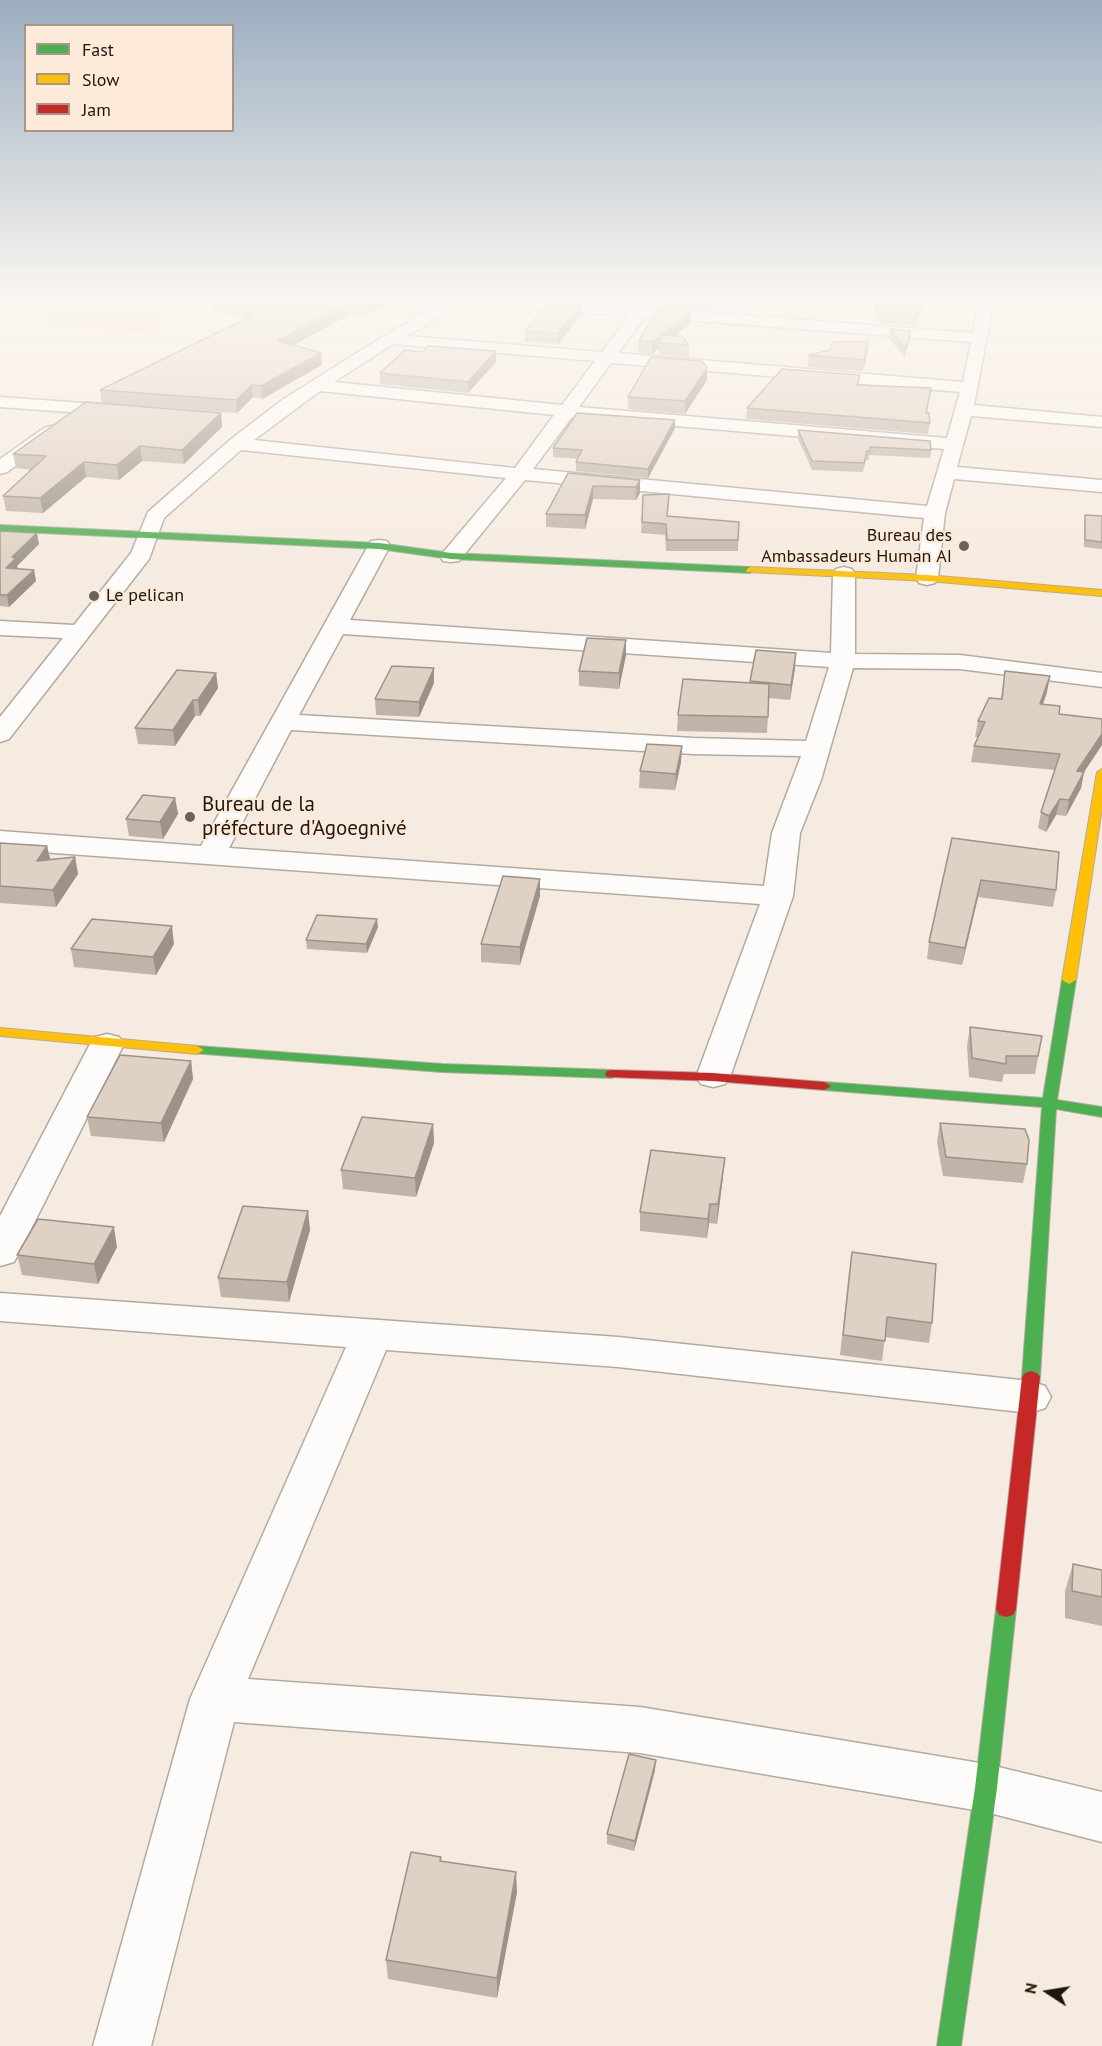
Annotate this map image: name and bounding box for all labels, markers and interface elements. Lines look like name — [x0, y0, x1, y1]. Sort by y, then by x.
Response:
legend — [24, 24, 234, 132]
text: Fast — [82, 38, 114, 61]
text: Slow — [82, 68, 120, 91]
text: Jam — [82, 98, 111, 121]
place label: Bureau des Ambassadeurs Human AI — [761, 525, 952, 568]
marker: Bureau des Ambassadeurs Human AI — [957, 539, 971, 553]
place label: Le pelican — [106, 585, 184, 607]
marker: Le pelican — [87, 589, 101, 603]
place label: Bureau de la préfecture d'Agoegnivé — [202, 792, 407, 842]
marker: Bureau de la préfecture d'Agoegnivé — [183, 810, 197, 824]
north arrow — [1018, 1962, 1078, 2022]
text: N — [1020, 1981, 1041, 1995]

